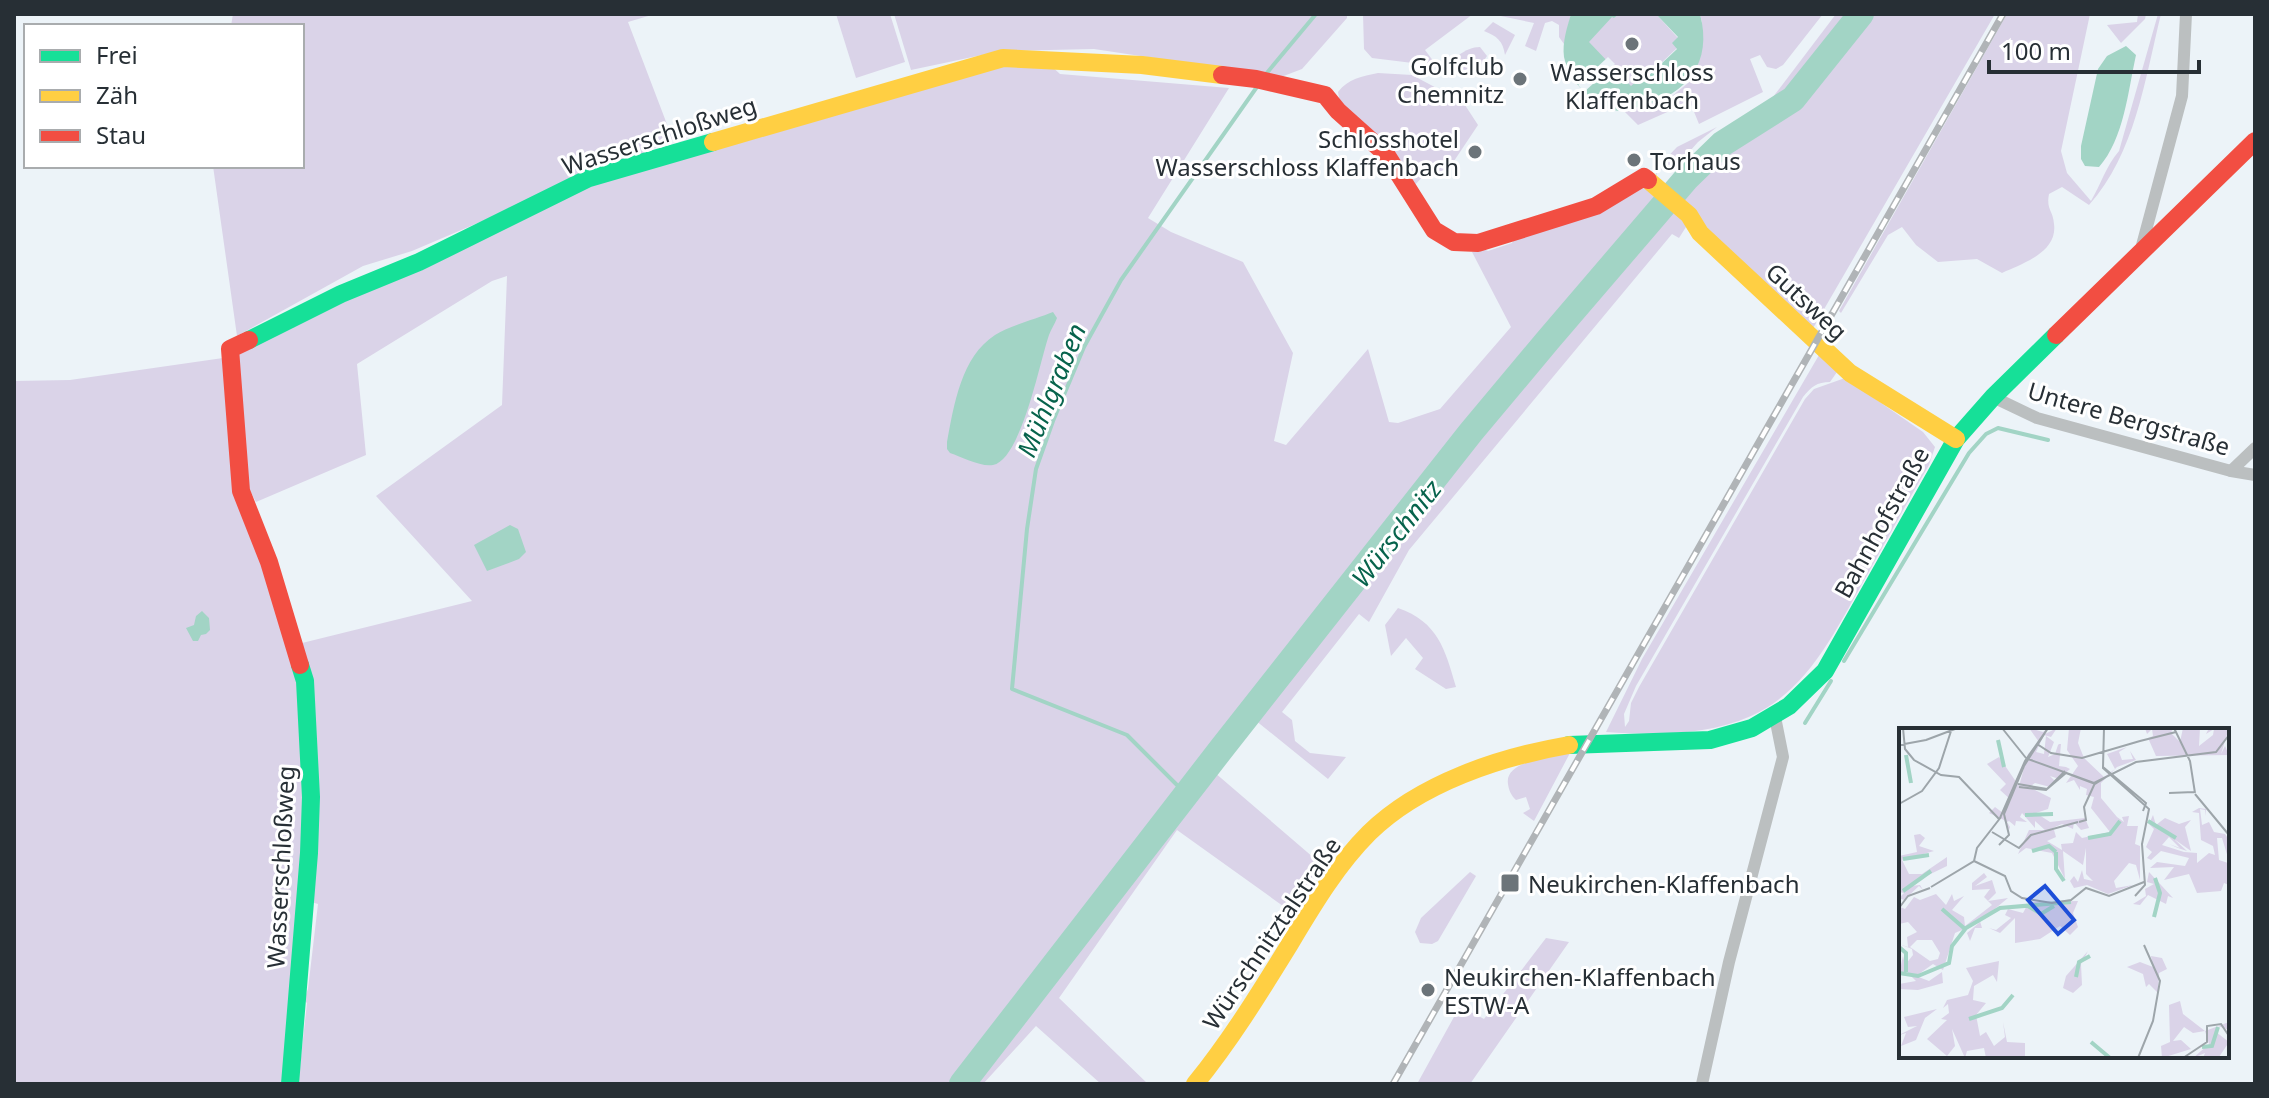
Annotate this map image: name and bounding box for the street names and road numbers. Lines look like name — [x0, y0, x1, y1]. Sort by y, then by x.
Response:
street label: Wasserschloßweg — [558, 88, 760, 182]
street label: Gutsweg — [1759, 255, 1855, 347]
street label: Untere Bergstraße — [2024, 373, 2234, 463]
street label: Bahnhofstraße — [1826, 440, 1936, 604]
street label: Wasserschloßweg — [258, 765, 302, 969]
street label: Würschnitztalstraße — [1194, 830, 1348, 1036]

